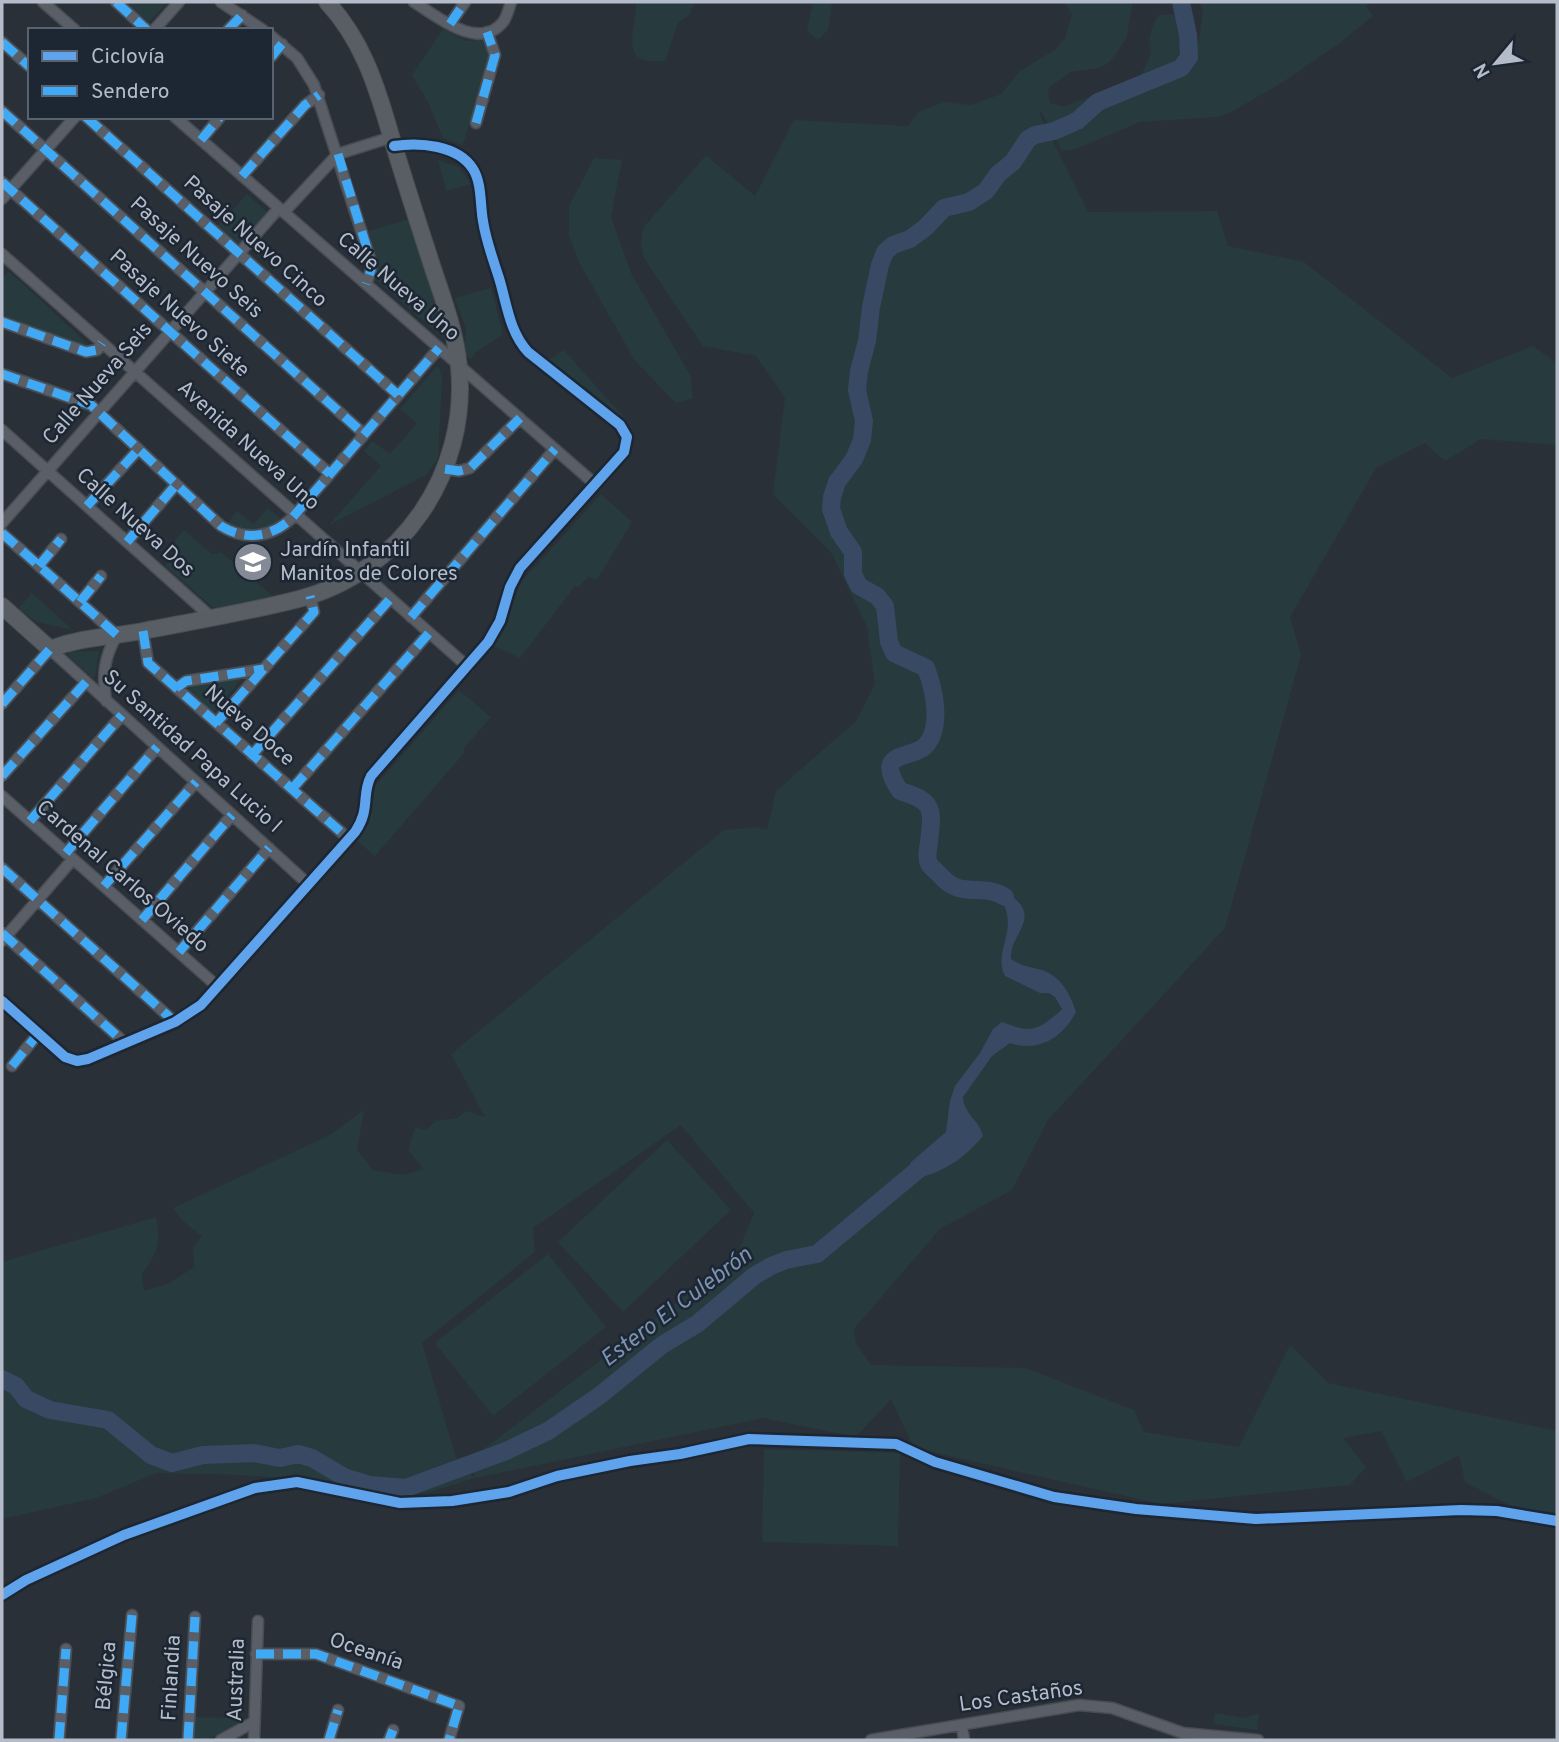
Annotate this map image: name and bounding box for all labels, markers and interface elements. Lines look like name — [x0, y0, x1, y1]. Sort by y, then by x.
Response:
legend — [28, 28, 273, 119]
north arrow — [1461, 28, 1531, 98]
text: Ciclovía — [91, 44, 165, 71]
text: N — [1469, 58, 1497, 82]
text: Sendero — [91, 79, 170, 106]
street label: Pasaje Nuevo Cinco — [177, 170, 333, 314]
street label: Pasaje Nuevo Seis — [124, 191, 268, 325]
street label: Calle Nueva Uno — [331, 226, 465, 348]
street label: Pasaje Nuevo Siete — [103, 244, 255, 384]
street label: Calle Nueva Seis — [37, 317, 159, 451]
street label: Avenida Nueva Uno — [171, 375, 325, 517]
street label: Calle Nueva Dos — [70, 462, 200, 584]
place label: Jardín Infantil Manitos de Colores — [280, 537, 458, 588]
school or university icon: Jardín Infantil Manitos de Colores — [232, 541, 274, 583]
street label: Su Santidad Papa Lucio I — [97, 664, 287, 840]
street label: Nueva Doce — [198, 679, 300, 773]
street label: Cardenal Carlos Oviedo — [30, 795, 214, 959]
water label: Estero El Culebrón — [595, 1241, 759, 1375]
street label: Oceanía — [325, 1627, 407, 1677]
street label: Finlandia — [156, 1634, 188, 1722]
street label: Australia — [222, 1638, 252, 1722]
street label: Bélgica — [91, 1640, 123, 1712]
street label: Los Castaños — [957, 1675, 1085, 1719]

